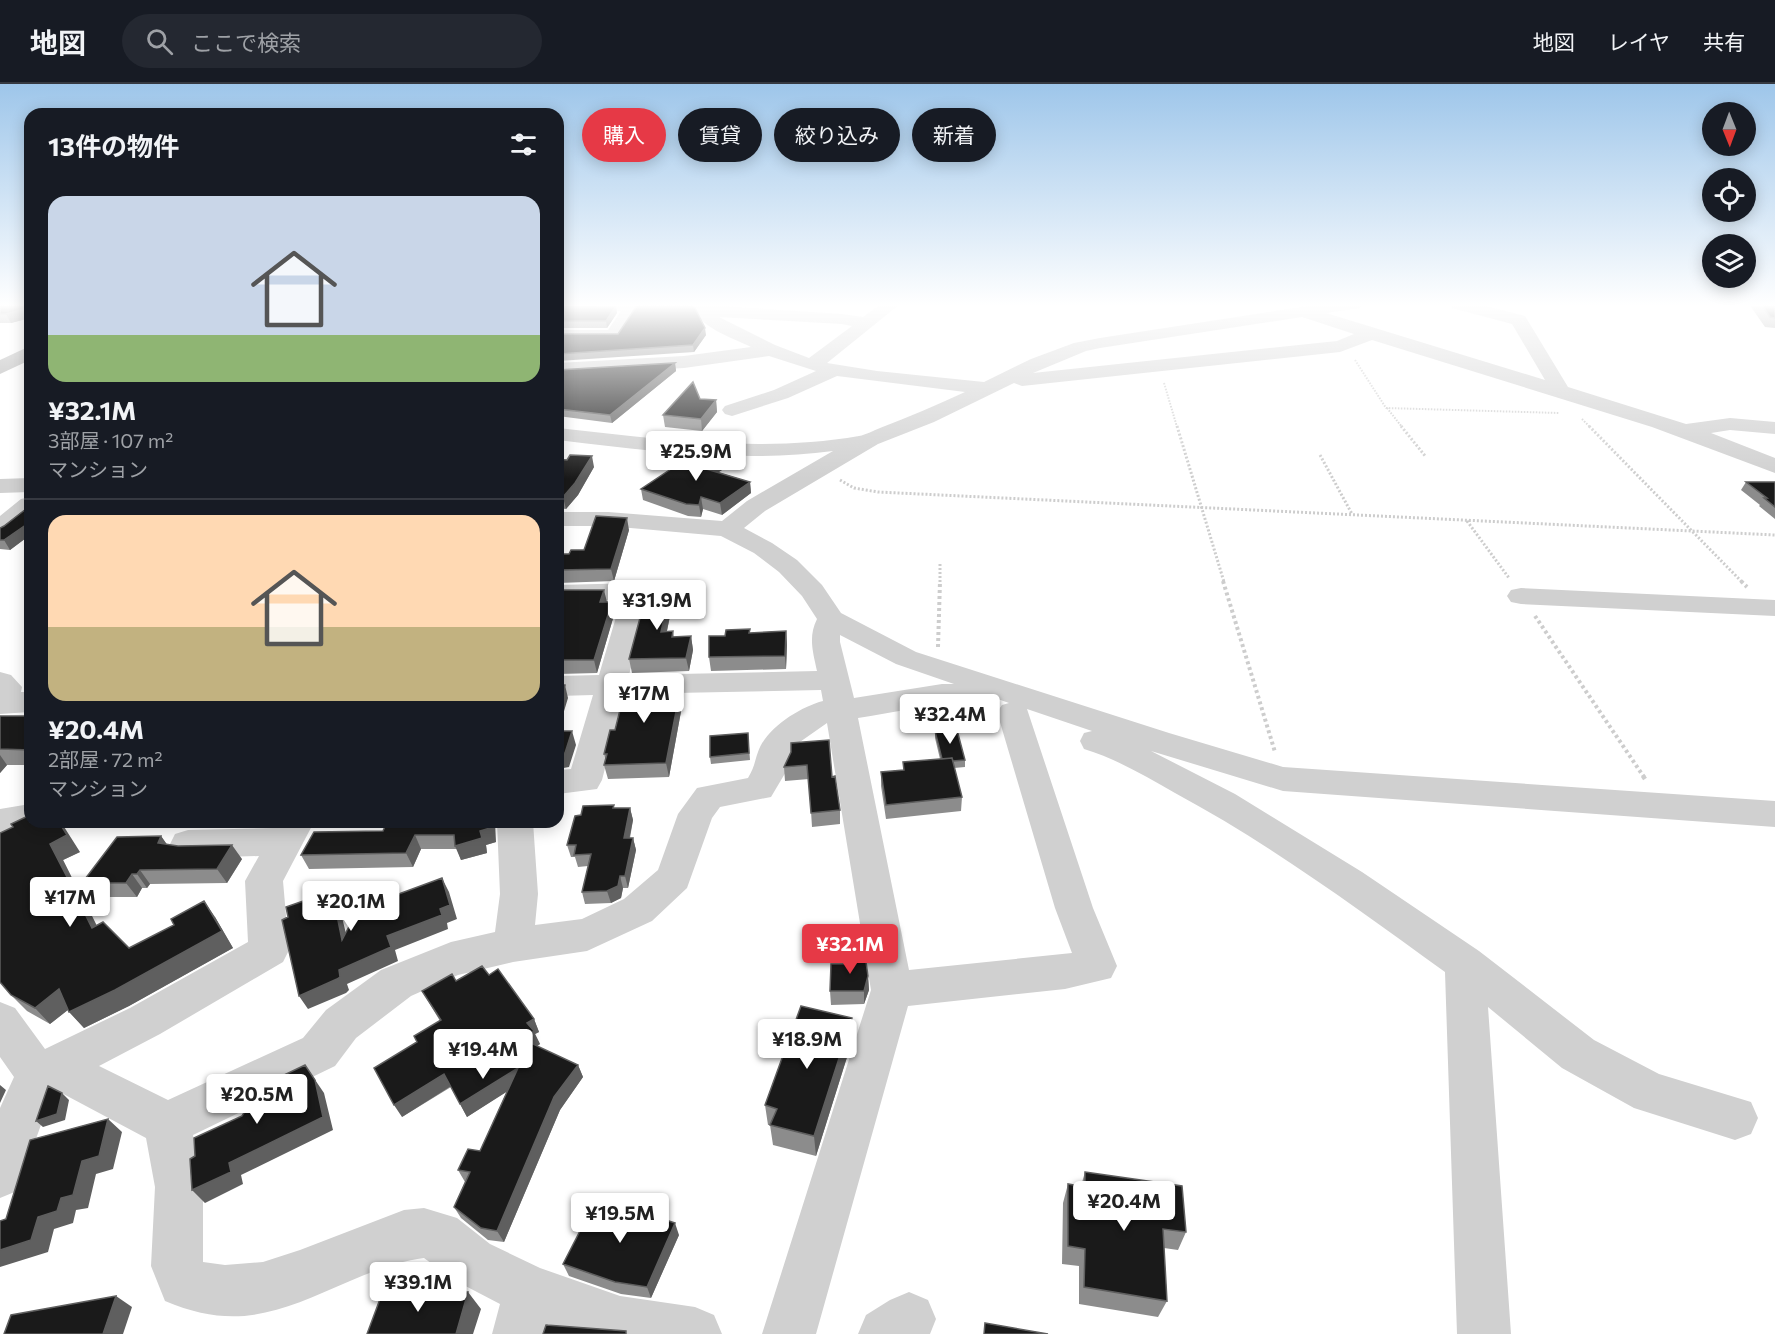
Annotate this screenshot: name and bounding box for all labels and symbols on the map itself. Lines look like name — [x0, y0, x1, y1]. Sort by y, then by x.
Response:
north arrow — [1702, 102, 1756, 156]
pin: ¥25.9M — [647, 431, 745, 482]
pin: ¥31.9M — [608, 580, 706, 631]
pin: ¥17M — [608, 673, 680, 724]
pin: ¥32.4M — [901, 694, 999, 745]
pin: ¥17M — [34, 877, 106, 928]
pin: ¥20.1M — [302, 881, 400, 932]
pin: ¥32.1M — [801, 924, 899, 975]
pin: ¥18.9M — [758, 1019, 856, 1070]
pin: ¥19.4M — [434, 1029, 532, 1080]
pin: ¥20.5M — [208, 1074, 306, 1125]
pin: ¥20.4M — [1075, 1181, 1173, 1232]
pin: ¥19.5M — [571, 1193, 669, 1244]
pin: ¥39.1M — [369, 1262, 467, 1313]

